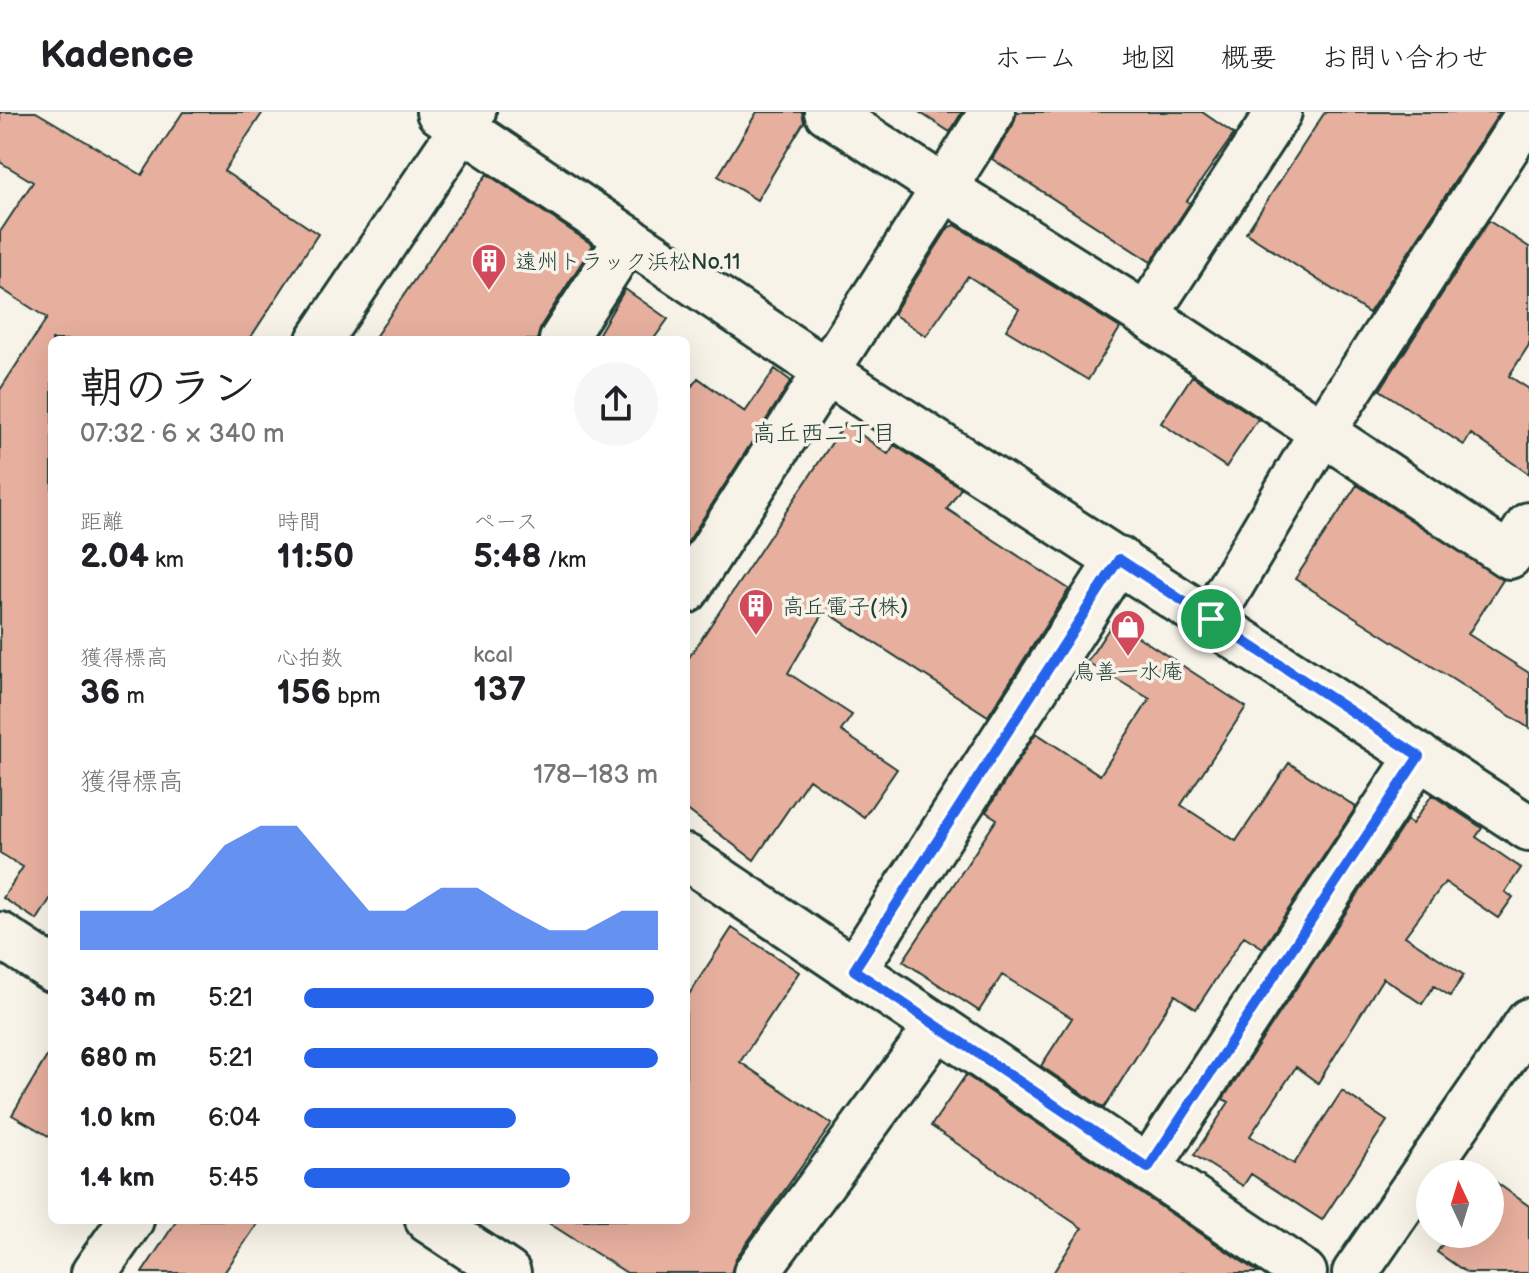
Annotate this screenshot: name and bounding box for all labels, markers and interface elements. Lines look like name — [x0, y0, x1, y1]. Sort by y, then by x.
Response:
text: Kadence — [40, 33, 194, 78]
text: ホーム — [994, 42, 1077, 75]
text: 地図 — [1121, 42, 1177, 75]
text: 概要 — [1221, 42, 1277, 75]
text: お問い合わせ — [1321, 42, 1489, 75]
building icon: 遠州トラック浜松No.11 — [470, 242, 508, 292]
place label: 遠州トラック浜松No.11 — [515, 249, 741, 276]
text: 朝のラン — [80, 362, 256, 415]
button: share — [574, 362, 658, 446]
text: 07:32 · 6 × 340 m — [80, 419, 284, 450]
district label: 高丘西二丁目 — [752, 419, 896, 448]
text: 距離 — [80, 509, 124, 536]
text: 時間 — [277, 509, 321, 536]
text: ペース — [473, 509, 538, 536]
text: 2.04 — [80, 536, 149, 577]
text: 11:50 — [277, 536, 354, 577]
text: 5:48 — [473, 536, 542, 577]
text: km — [149, 547, 184, 574]
text: /km — [542, 547, 586, 574]
pin — [1177, 585, 1245, 653]
building icon: 高丘電子(株) — [737, 587, 775, 637]
place label: 高丘電子(株) — [782, 594, 908, 621]
icon: arrive — [1189, 597, 1233, 641]
shop icon: 鳥善一水庵 — [1109, 608, 1147, 658]
text: kcal — [473, 642, 513, 669]
text: 獲得標高 — [80, 645, 168, 672]
text: 心拍数 — [277, 645, 343, 672]
place label: 鳥善一水庵 — [1073, 659, 1183, 686]
text: 137 — [473, 669, 526, 710]
text: 36 — [80, 672, 120, 713]
text: 156 — [277, 672, 331, 713]
text: m — [120, 683, 145, 710]
text: bpm — [331, 683, 380, 710]
text: 178–183 m — [533, 760, 658, 791]
text: 獲得標高 — [80, 767, 184, 798]
text: 340 m — [80, 983, 156, 1014]
text: 5:21 — [208, 983, 253, 1014]
text: 680 m — [80, 1043, 157, 1074]
text: 5:21 — [208, 1043, 253, 1074]
text: 1.0 km — [80, 1103, 156, 1134]
text: 6:04 — [208, 1103, 260, 1134]
north arrow — [1416, 1160, 1504, 1248]
map controls — [1416, 1160, 1504, 1248]
text: 1.4 km — [80, 1163, 155, 1194]
text: 5:45 — [208, 1163, 259, 1194]

